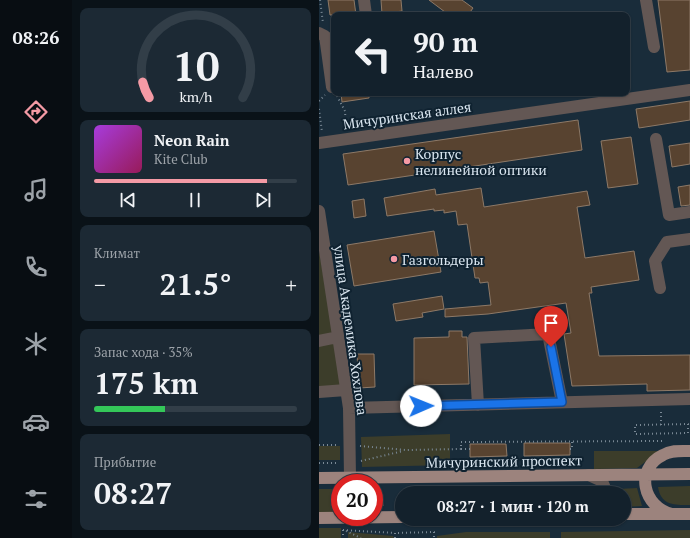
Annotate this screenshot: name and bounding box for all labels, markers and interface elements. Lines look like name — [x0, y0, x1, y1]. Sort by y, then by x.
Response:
text: 90 m — [413, 23, 478, 60]
text: 08:26 — [13, 25, 59, 49]
icon: left — [347, 28, 399, 80]
text: 10 — [172, 38, 219, 93]
text: Налево — [413, 59, 473, 83]
text: km/h — [179, 87, 213, 106]
street label: Мичуринская аллея — [342, 97, 472, 133]
icon: directions — [22, 98, 50, 126]
text: Neon Rain — [154, 130, 230, 150]
place label: Корпус нелинейной оптики — [415, 144, 547, 179]
text: Kite Club — [154, 150, 208, 168]
marker: Корпус нелинейной оптики — [402, 156, 412, 166]
icon: music — [22, 176, 50, 204]
icon: previous — [117, 189, 139, 211]
icon: pause — [184, 189, 206, 211]
icon: next — [252, 189, 274, 211]
street label: улица Академика Хохлова — [330, 243, 372, 416]
text: Климат — [94, 244, 140, 262]
place label: Газгольдеры — [402, 250, 484, 269]
icon: phone — [22, 253, 50, 281]
marker: Газгольдеры — [389, 254, 399, 264]
text: 21.5° — [159, 264, 232, 304]
text: − — [94, 270, 106, 299]
text: + — [285, 270, 297, 299]
pin — [534, 306, 568, 347]
icon: arrive — [540, 312, 562, 334]
icon: climate — [22, 330, 50, 358]
text: Запас хода · 35% — [94, 343, 193, 361]
text: 175 km — [94, 363, 198, 403]
position arrow — [400, 385, 442, 427]
icon: car — [22, 408, 50, 436]
street label: Мичуринский проспект — [426, 450, 582, 472]
text: Прибытие — [94, 453, 156, 471]
text: 08:27 — [94, 473, 172, 513]
speed limit sign: 20 — [331, 474, 383, 526]
icon: filters — [22, 485, 50, 513]
text: 08:27 · 1 мин · 120 m — [437, 496, 589, 516]

